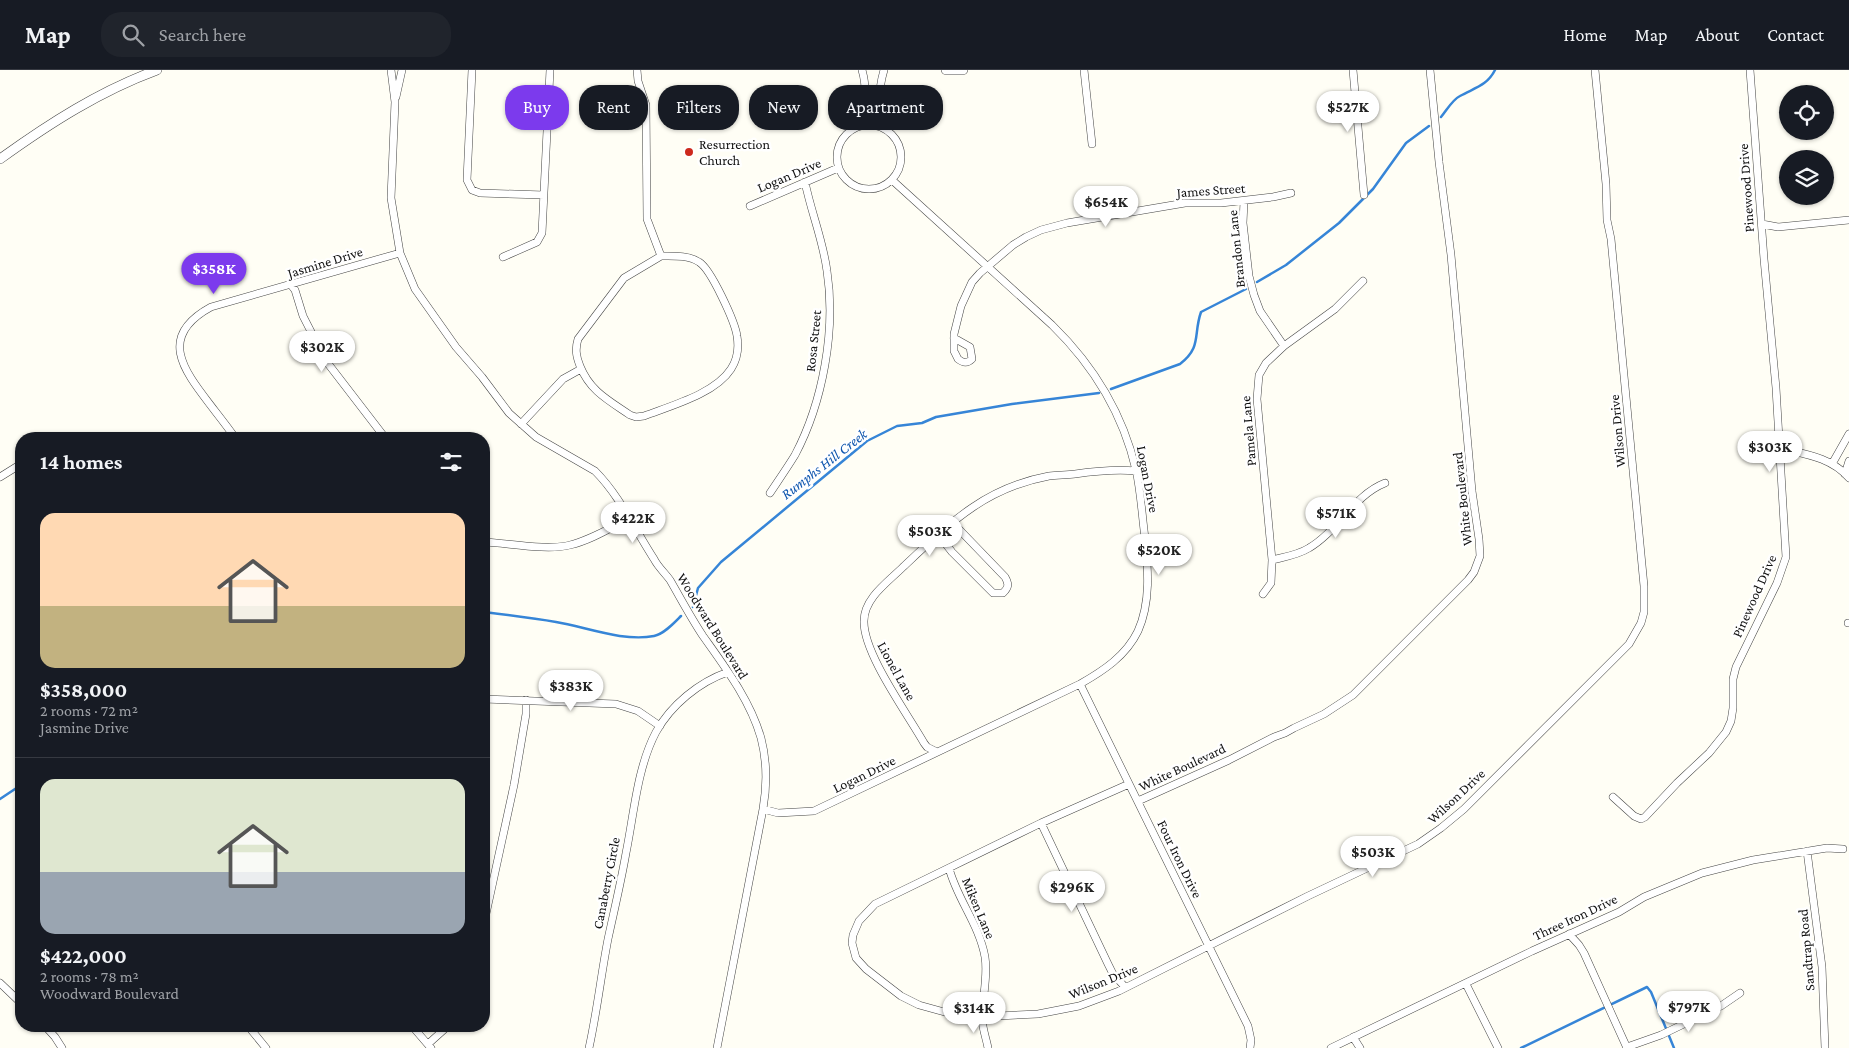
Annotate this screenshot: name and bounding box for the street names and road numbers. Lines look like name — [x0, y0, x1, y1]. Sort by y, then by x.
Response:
street label: Pinewood Drive — [1735, 143, 1757, 233]
street label: Logan Drive — [755, 154, 823, 196]
street label: James Street — [1174, 180, 1246, 201]
street label: Brandon Lane — [1224, 209, 1248, 289]
street label: Jasmine Drive — [284, 243, 365, 282]
street label: Rosa Street — [802, 309, 824, 373]
street label: Wilson Drive — [1606, 394, 1628, 468]
street label: Pamela Lane — [1237, 395, 1259, 467]
street label: Logan Drive — [1134, 444, 1162, 514]
street label: White Boulevard — [1449, 451, 1475, 547]
street label: Pinewood Drive — [1729, 552, 1779, 640]
street label: Woodward Boulevard — [674, 570, 752, 682]
street label: Lionel Lane — [874, 639, 920, 703]
street label: White Boulevard — [1136, 740, 1229, 794]
street label: Logan Drive — [830, 752, 898, 796]
street label: Wilson Drive — [1424, 765, 1488, 827]
street label: Four Iron Drive — [1154, 817, 1206, 901]
street label: Canaberry Circle — [589, 836, 623, 930]
street label: Miken Lane — [959, 875, 999, 941]
street label: Three Iron Drive — [1530, 890, 1620, 944]
street label: Sandtrap Road — [1794, 908, 1818, 992]
street label: Wilson Drive — [1066, 960, 1140, 1002]

